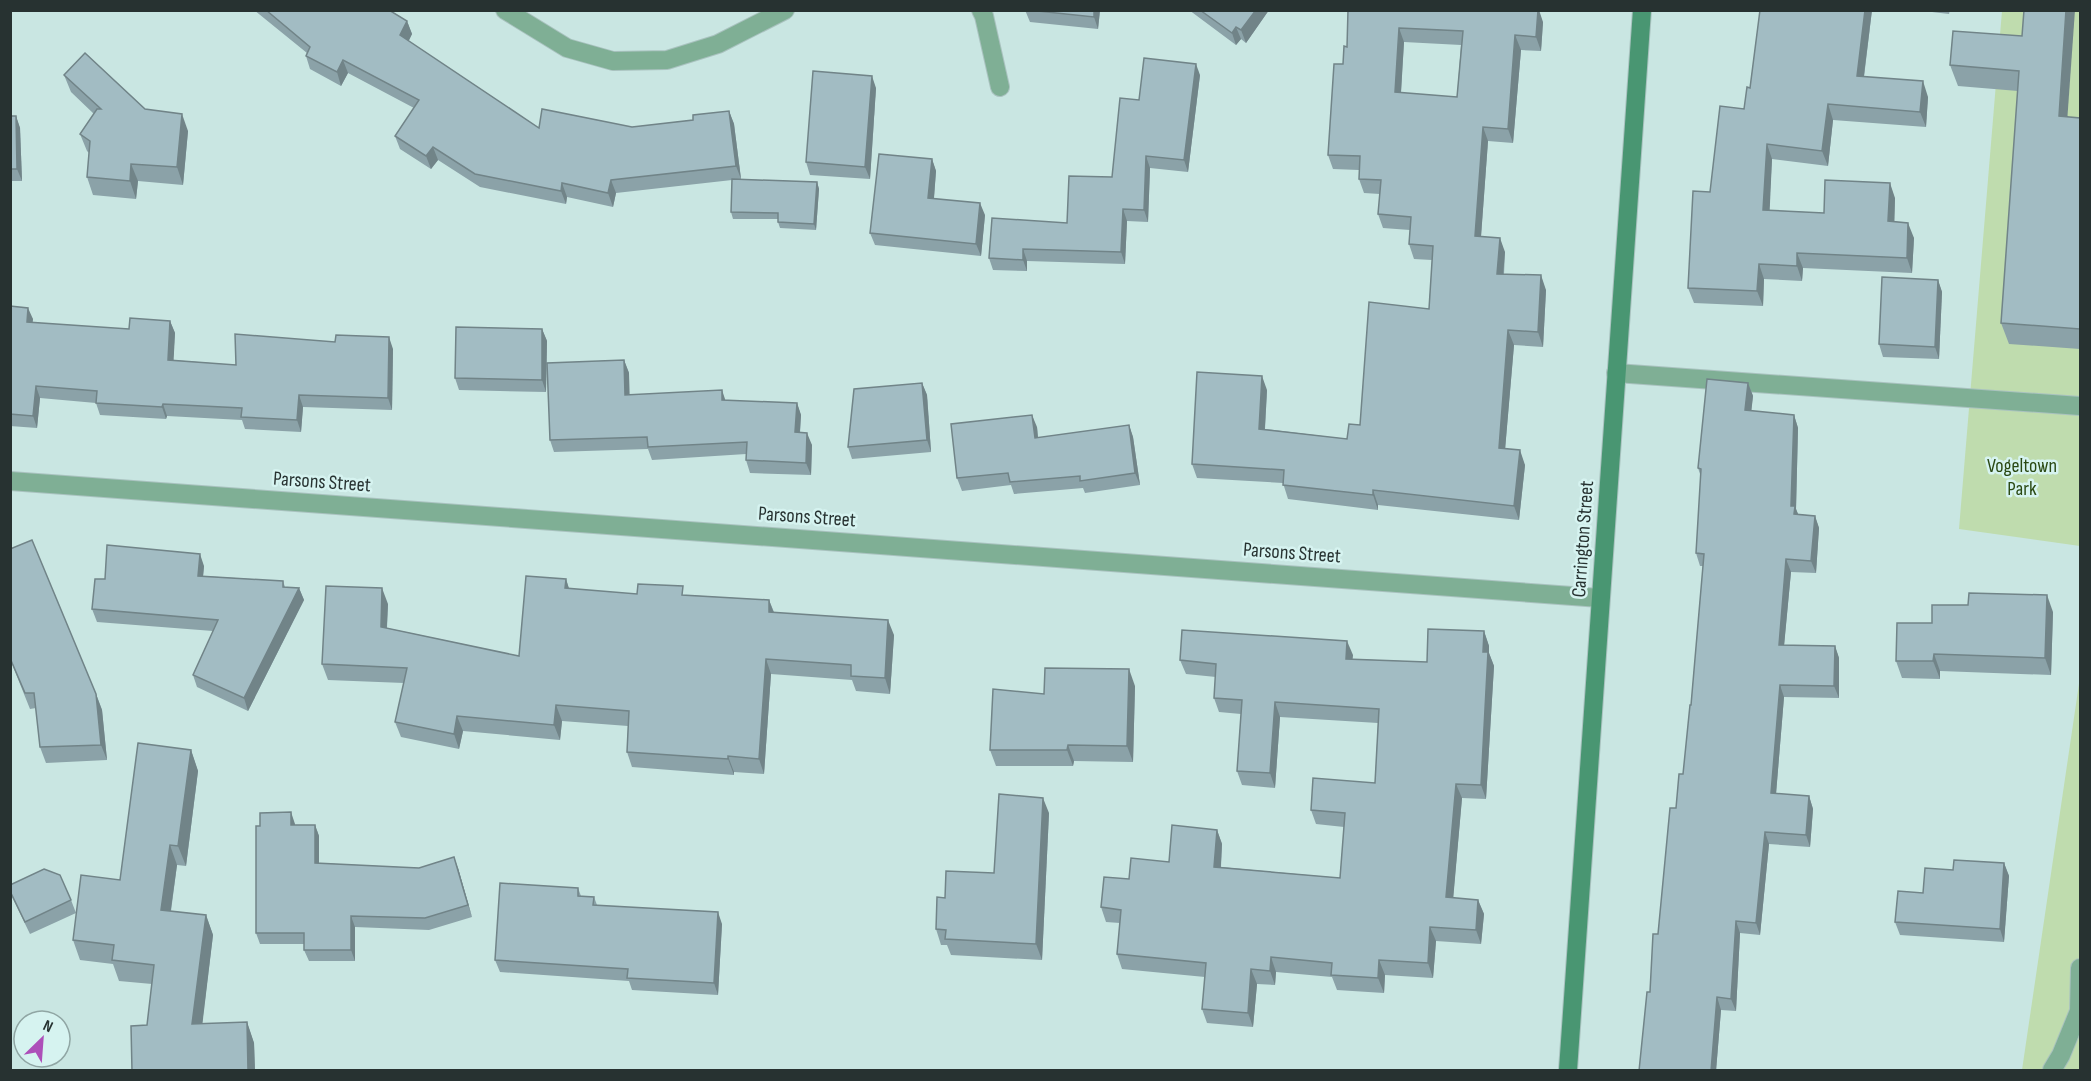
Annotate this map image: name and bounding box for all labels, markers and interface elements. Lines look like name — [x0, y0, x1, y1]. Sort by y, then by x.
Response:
park label: Vogeltown Park — [1987, 454, 2057, 501]
street label: Parsons Street — [272, 467, 372, 497]
street label: Carrington Street — [1567, 480, 1599, 598]
street label: Parsons Street — [757, 502, 857, 532]
street label: Parsons Street — [1242, 538, 1342, 568]
north arrow — [12, 1009, 72, 1069]
text: N — [40, 1016, 56, 1037]

